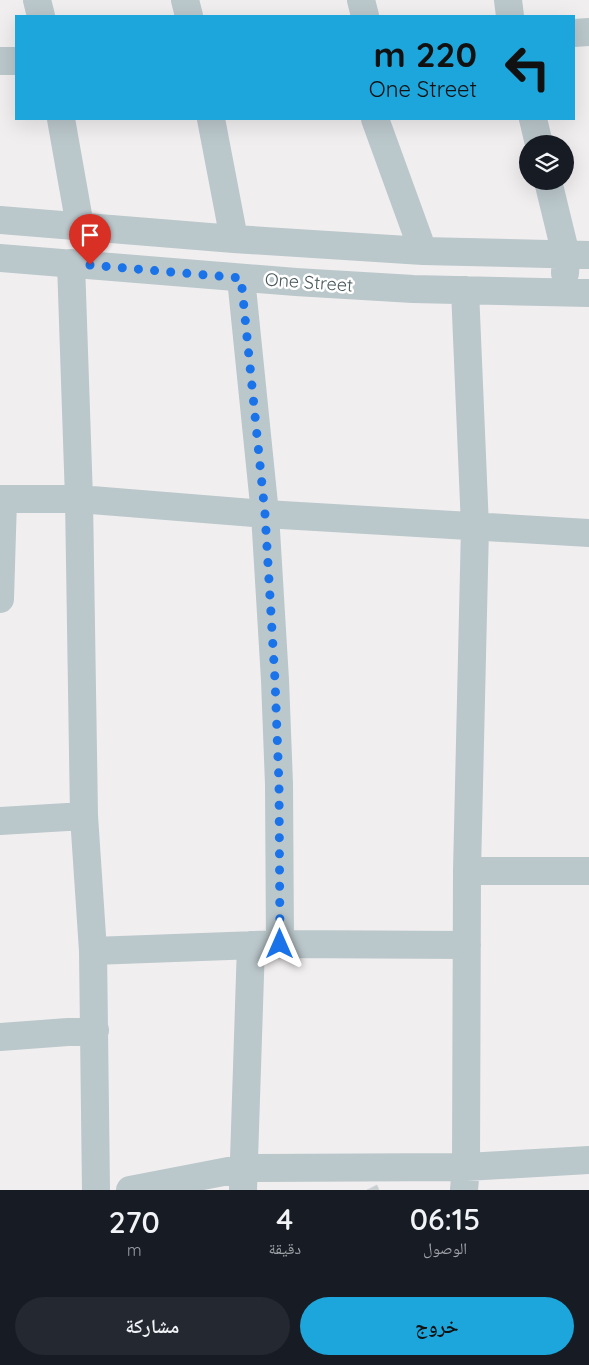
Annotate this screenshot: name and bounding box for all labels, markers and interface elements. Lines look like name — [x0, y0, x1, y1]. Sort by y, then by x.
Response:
text: 220 m — [374, 32, 477, 76]
icon: left — [495, 35, 560, 100]
text: One Street — [369, 75, 477, 103]
map controls — [519, 135, 574, 190]
button: layers — [519, 135, 574, 190]
pin — [69, 214, 111, 265]
icon: arrive — [76, 221, 104, 249]
street label: One Street — [264, 267, 354, 297]
position arrow — [253, 917, 305, 969]
text: 4 — [276, 1200, 293, 1238]
text: 06:15 — [410, 1200, 480, 1238]
text: 270 — [109, 1203, 160, 1241]
text: دقيقة — [269, 1238, 301, 1258]
text: الوصول — [423, 1238, 467, 1258]
text: m — [127, 1240, 142, 1260]
button: مشاركة — [15, 1297, 290, 1355]
button: خروج — [300, 1297, 574, 1355]

